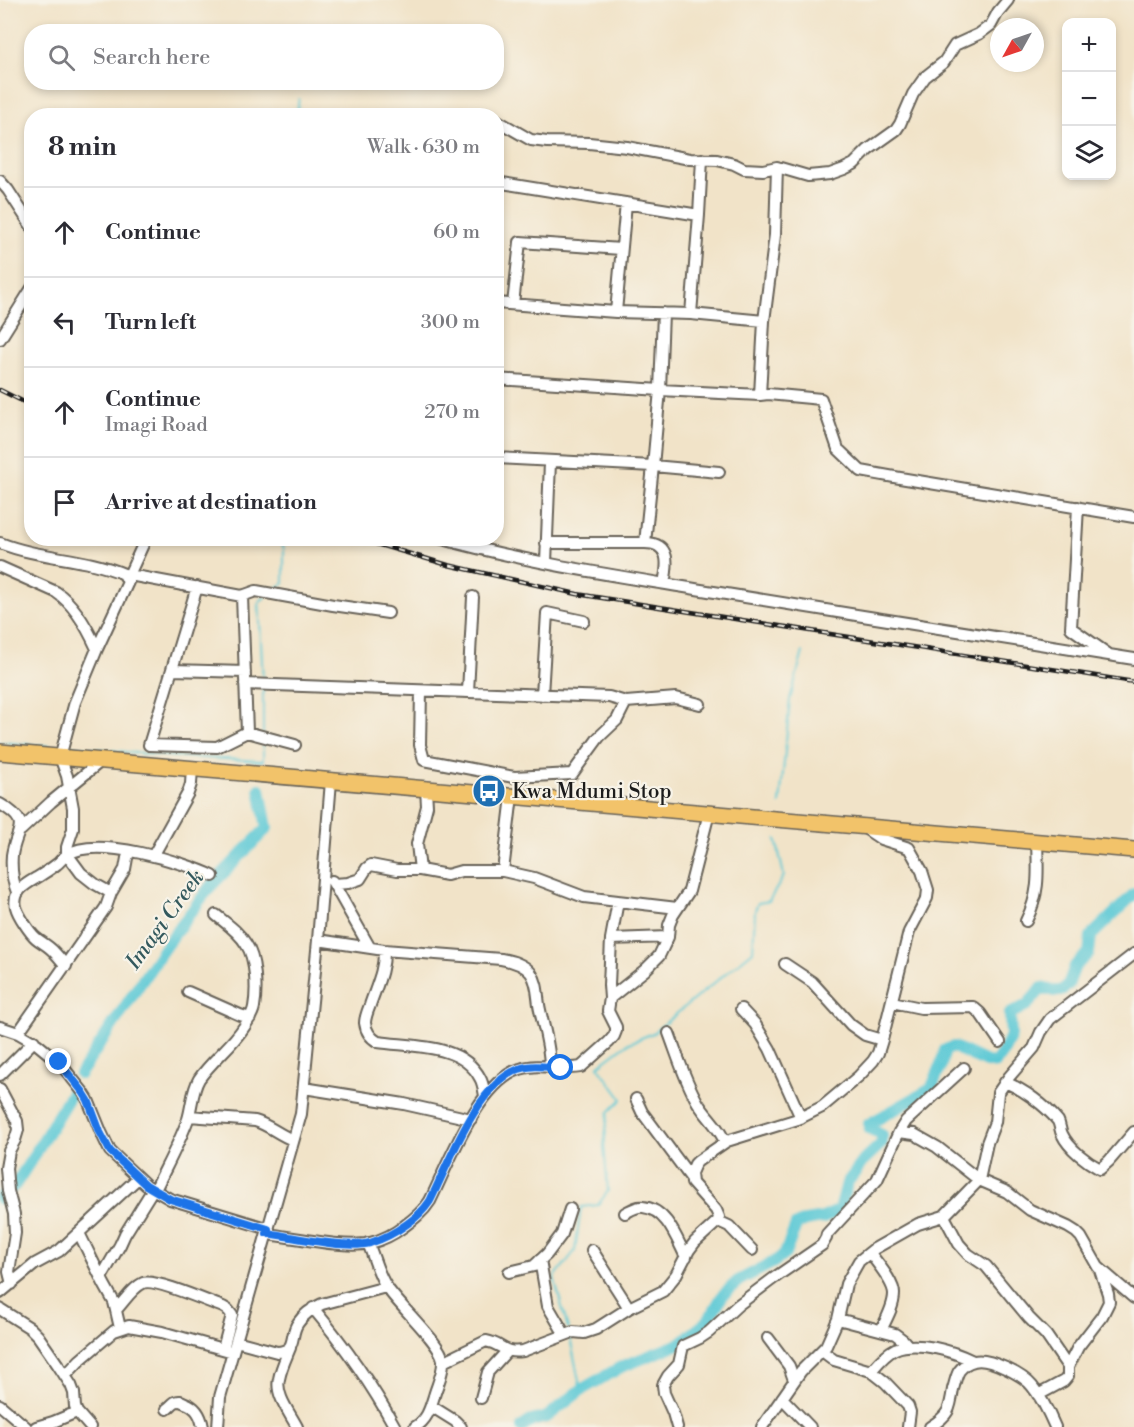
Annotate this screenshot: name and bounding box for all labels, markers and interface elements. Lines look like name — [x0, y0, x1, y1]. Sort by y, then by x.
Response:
north arrow — [990, 18, 1044, 72]
map controls — [1062, 18, 1116, 180]
button: + — [1062, 18, 1116, 72]
search box — [24, 24, 504, 90]
icon: search — [45, 41, 78, 74]
text: Search here — [93, 44, 210, 71]
button: − — [1062, 72, 1116, 126]
button: layers — [1062, 126, 1116, 180]
text: 8 min — [48, 131, 117, 163]
text: Walk · 630 m — [367, 135, 480, 160]
icon: ahead — [48, 216, 81, 249]
text: Continue — [105, 219, 201, 246]
text: 60 m — [433, 220, 480, 245]
icon: left — [48, 306, 81, 339]
text: Turn left — [105, 309, 196, 336]
text: 300 m — [421, 310, 480, 335]
text: Continue — [105, 386, 201, 413]
icon: ahead — [48, 396, 81, 429]
text: 270 m — [424, 400, 480, 425]
text: Imagi Road — [105, 413, 208, 438]
icon: arrive — [48, 486, 81, 519]
text: Arrive at destination — [105, 489, 317, 516]
bus stop icon: Kwa Mdumi Stop — [471, 773, 507, 809]
place label: Kwa Mdumi Stop — [512, 779, 672, 805]
water label: Imagi Creek — [119, 865, 210, 976]
route end — [45, 1048, 71, 1074]
route start — [547, 1054, 573, 1080]

